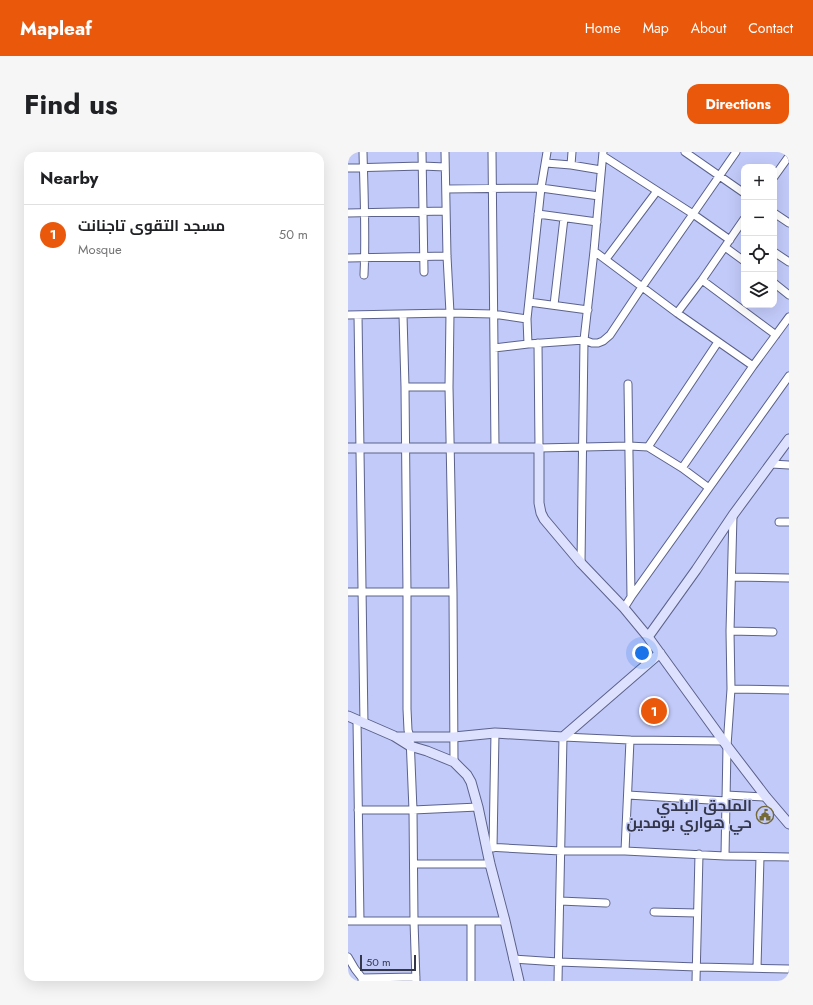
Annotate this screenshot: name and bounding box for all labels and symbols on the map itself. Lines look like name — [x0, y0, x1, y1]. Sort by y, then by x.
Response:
your location — [632, 643, 652, 663]
pin: 1 — [641, 696, 667, 726]
place label: الملحق البلدي حي هواري بومدين — [627, 795, 752, 835]
public building icon: الملحق البلدي حي هواري بومدين — [755, 805, 775, 825]
scale bar — [360, 953, 416, 972]

